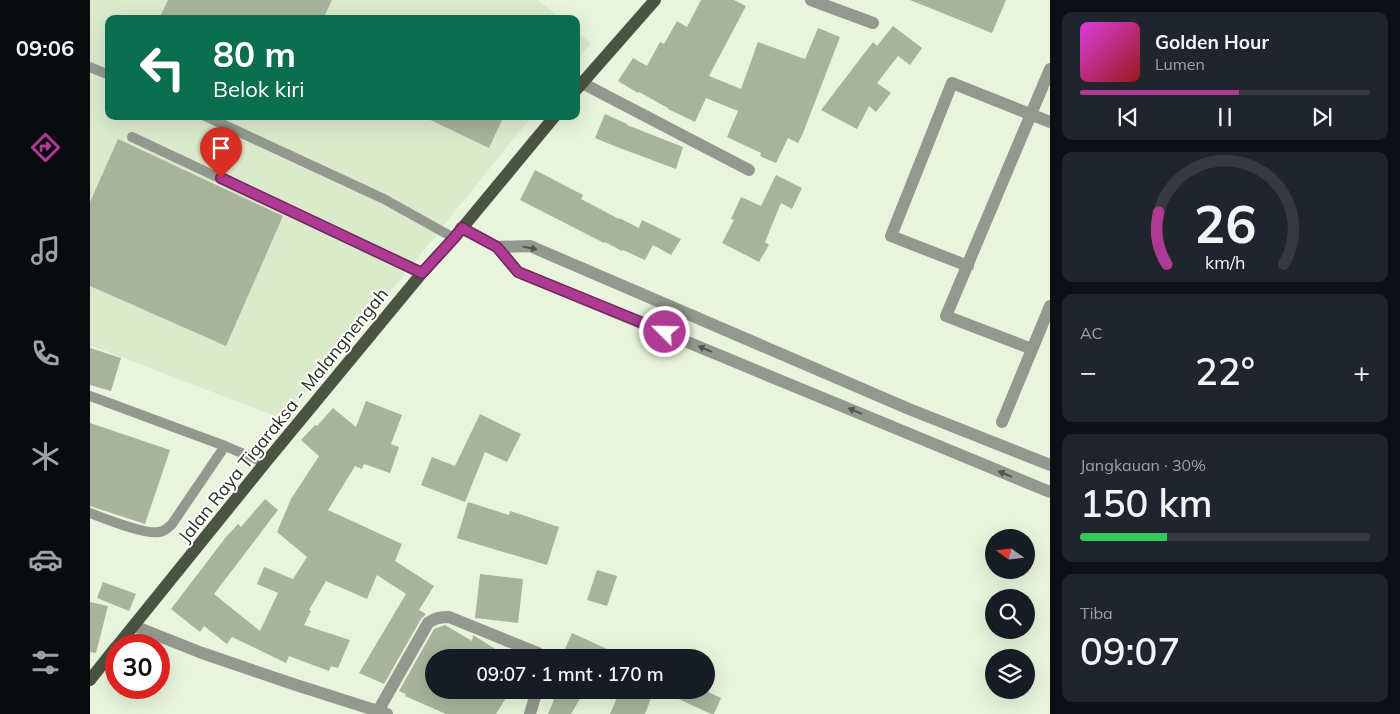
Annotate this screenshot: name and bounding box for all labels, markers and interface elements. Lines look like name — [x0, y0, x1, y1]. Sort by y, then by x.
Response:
text: Golden Hour — [1155, 30, 1269, 54]
text: 80 m — [213, 32, 296, 76]
text: 09:06 — [16, 34, 74, 62]
icon: left — [130, 35, 195, 100]
text: Lumen — [1155, 54, 1205, 74]
text: Belok kiri — [213, 75, 305, 103]
icon: previous — [1114, 103, 1142, 131]
icon: pause — [1211, 103, 1239, 131]
icon: next — [1308, 103, 1336, 131]
pin — [200, 127, 242, 178]
icon: directions — [28, 130, 63, 165]
icon: arrive — [207, 134, 235, 162]
text: 26 — [1194, 191, 1256, 256]
icon: music — [28, 233, 63, 268]
one-way arrow — [522, 245, 538, 253]
text: km/h — [1205, 251, 1245, 273]
street label: Jalan Raya Tigaraksa - Malangnengah — [173, 283, 393, 547]
position arrow — [638, 305, 690, 357]
text: AC — [1080, 323, 1103, 343]
icon: phone — [28, 336, 63, 371]
one-way arrow — [698, 345, 712, 353]
text: 22° — [1195, 347, 1255, 395]
text: − — [1080, 354, 1097, 389]
text: + — [1353, 354, 1370, 389]
one-way arrow — [848, 407, 862, 415]
icon: climate — [28, 439, 63, 474]
text: Jangkauan · 30% — [1080, 455, 1206, 475]
one-way arrow — [998, 469, 1012, 477]
text: 150 km — [1080, 479, 1213, 527]
north arrow — [985, 529, 1035, 579]
map controls — [985, 529, 1035, 699]
icon: car — [28, 542, 63, 577]
button: search — [985, 589, 1035, 639]
text: Tiba — [1080, 603, 1113, 623]
text: 09:07 — [1080, 627, 1180, 675]
speed limit sign: 30 — [105, 634, 170, 699]
icon: filters — [28, 645, 63, 680]
button: layers — [985, 649, 1035, 699]
text: 09:07 · 1 mnt · 170 m — [476, 662, 664, 686]

